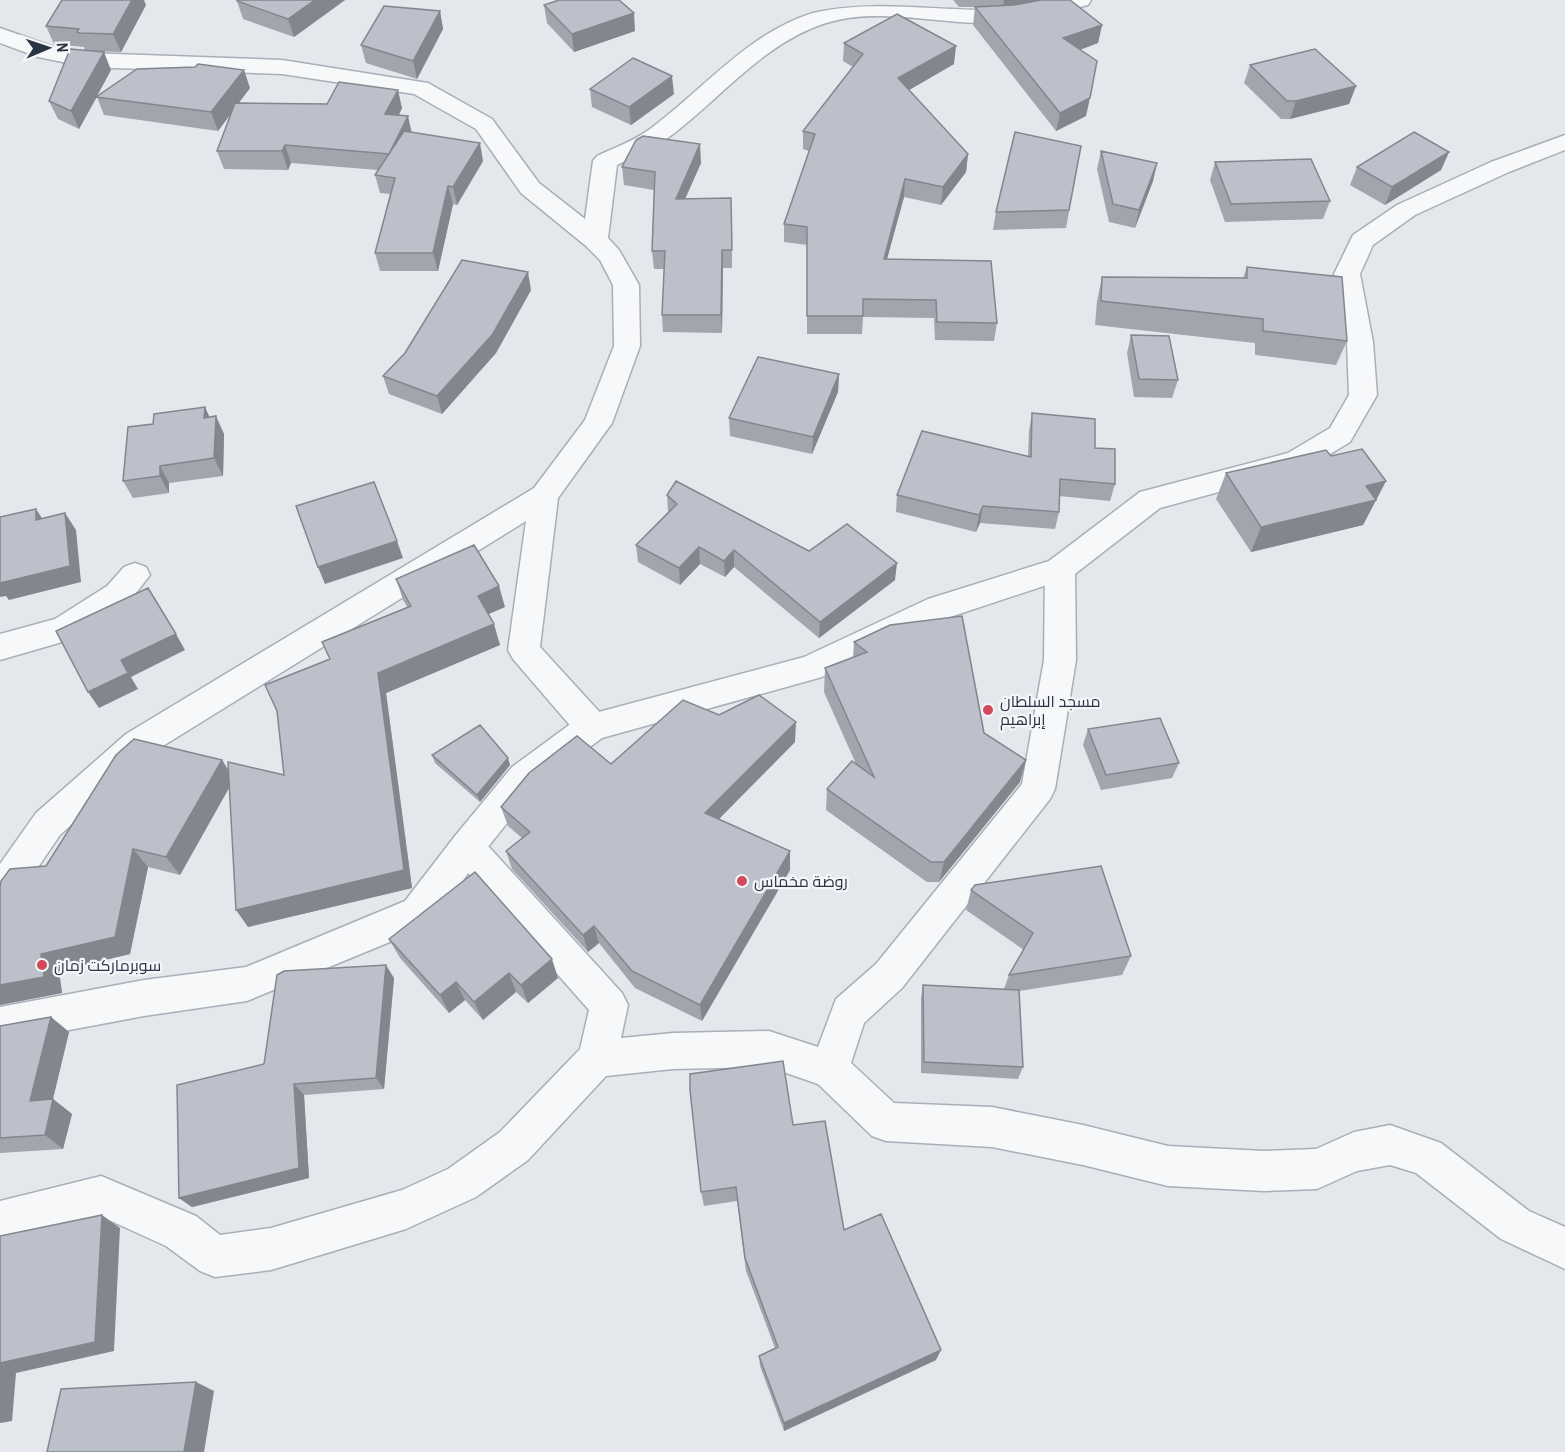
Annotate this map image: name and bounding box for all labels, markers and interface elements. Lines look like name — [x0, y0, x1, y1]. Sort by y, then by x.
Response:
north arrow — [18, 18, 78, 78]
text: N — [52, 42, 74, 53]
place label: مسجد السلطان إبراهيم — [1000, 690, 1101, 731]
marker: مسجد السلطان إبراهيم — [981, 703, 995, 717]
place label: روضة مخماس — [754, 870, 848, 892]
marker: روضة مخماس — [735, 874, 749, 888]
place label: سوبرماركت زمان — [54, 954, 161, 976]
marker: سوبرماركت زمان — [35, 958, 49, 972]

